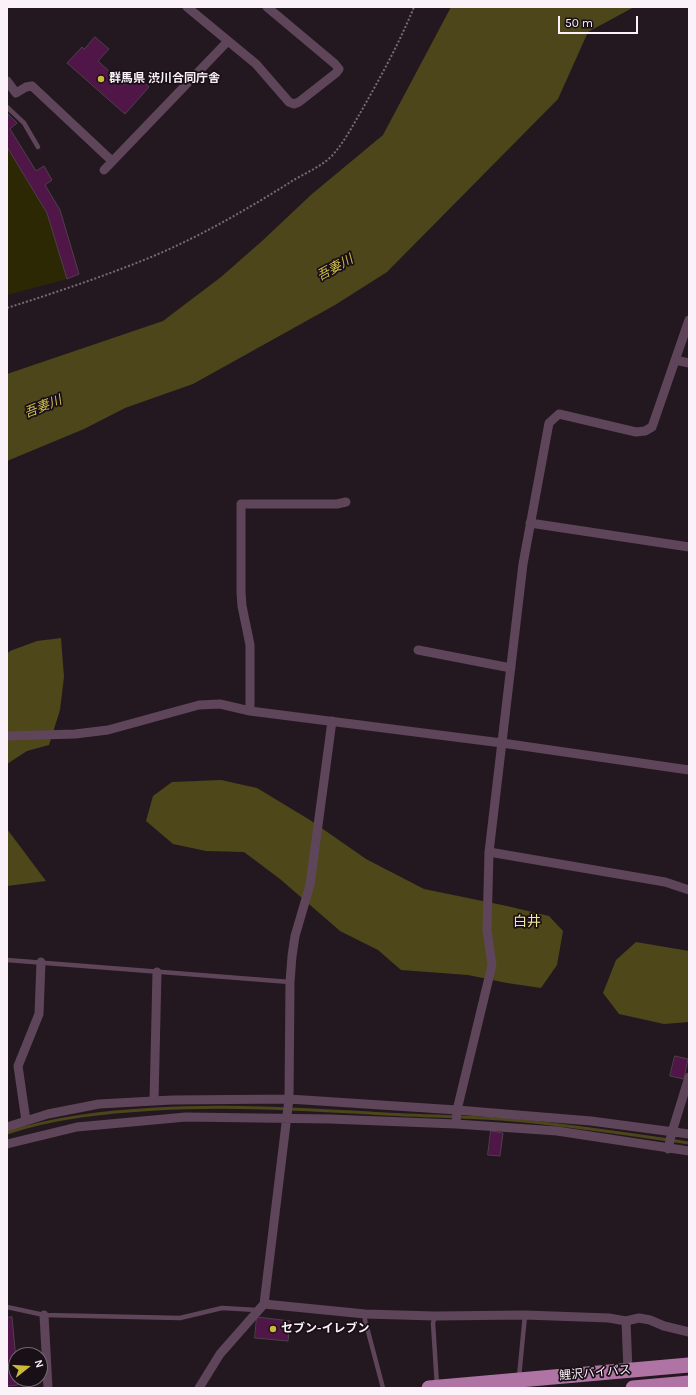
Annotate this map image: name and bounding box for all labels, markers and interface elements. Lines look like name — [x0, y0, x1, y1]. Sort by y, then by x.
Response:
scale bar — [560, 8, 640, 34]
text: 50 m — [565, 16, 593, 30]
place label: 群馬県 渋川合同庁舎 — [109, 72, 220, 86]
marker: 群馬県 渋川合同庁舎 — [96, 74, 106, 84]
water label: 吾妻川 — [314, 252, 356, 284]
water label: 吾妻川 — [22, 392, 64, 422]
district label: 白井 — [513, 914, 541, 930]
place label: セブン-イレブン — [281, 1322, 369, 1336]
marker: セブン-イレブン — [268, 1324, 278, 1334]
north arrow — [8, 1347, 48, 1387]
text: N — [32, 1358, 46, 1369]
street label: 鯉沢バイパス — [559, 1363, 631, 1383]

